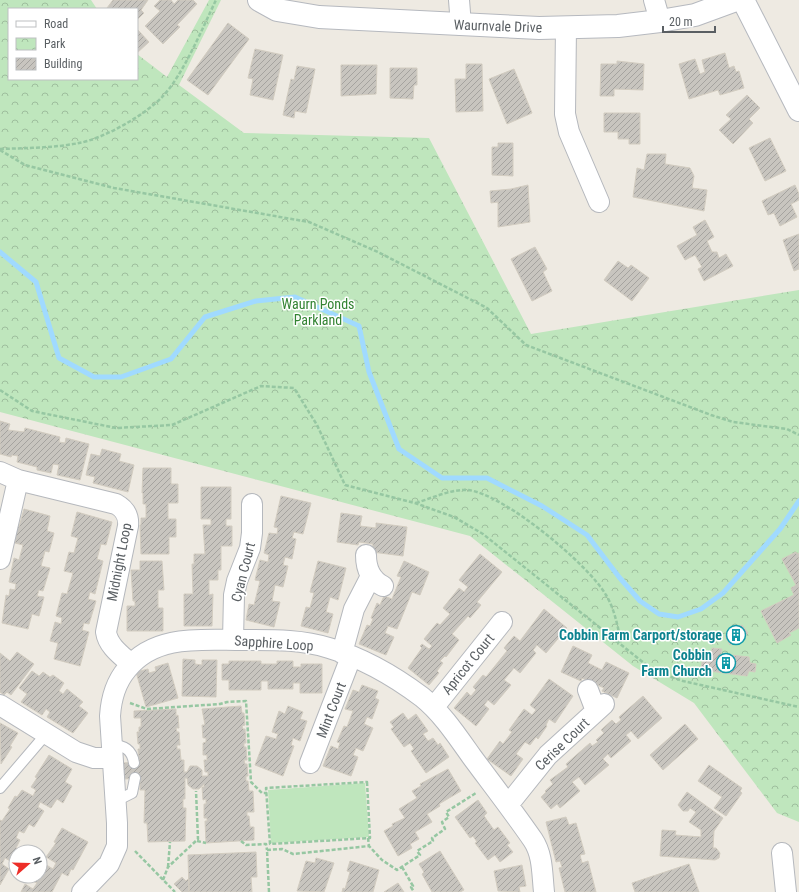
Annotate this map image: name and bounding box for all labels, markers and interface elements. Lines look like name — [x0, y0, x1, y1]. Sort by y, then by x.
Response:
legend — [8, 8, 138, 80]
scale bar — [663, 8, 715, 34]
text: 20 m — [669, 15, 693, 29]
street label: Waurnvale Drive — [454, 16, 543, 36]
text: Road — [44, 17, 68, 31]
text: Park — [44, 37, 66, 51]
text: Building — [44, 57, 82, 71]
park label: Waurn Ponds Parkland — [282, 296, 354, 328]
street label: Midnight Loop — [104, 521, 134, 602]
street label: Cyan Court — [228, 541, 258, 603]
building icon: Cobbin Farm Carport/storage — [725, 624, 747, 646]
place label: Cobbin Farm Carport/storage — [559, 627, 722, 643]
street label: Apricot Court — [439, 630, 497, 698]
street label: Sapphire Loop — [234, 632, 314, 654]
place label: Cobbin Farm Church — [641, 647, 712, 679]
building icon: Cobbin Farm Church — [715, 652, 737, 674]
street label: Mint Court — [313, 680, 349, 740]
street label: Cerise Court — [532, 714, 592, 774]
north arrow — [8, 844, 48, 884]
text: N — [30, 855, 44, 866]

